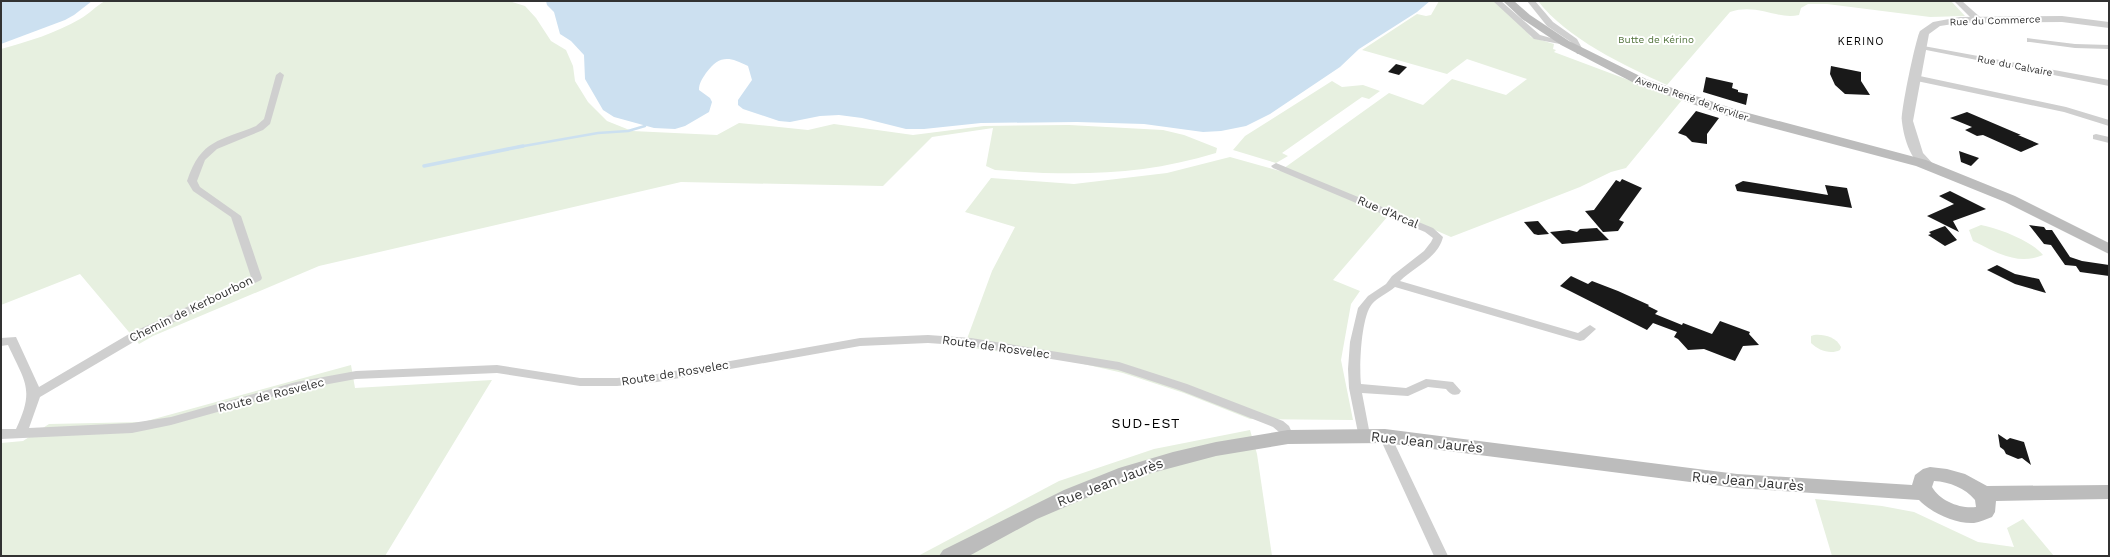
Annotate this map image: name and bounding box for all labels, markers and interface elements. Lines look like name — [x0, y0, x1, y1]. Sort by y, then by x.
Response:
street label: Rue du Commerce — [1949, 13, 2041, 28]
park label: Butte de Kérino — [1618, 34, 1694, 45]
district label: KERINO — [1837, 35, 1885, 48]
street label: Rue du Calvaire — [1976, 53, 2054, 78]
street label: Avenue René de Kerviler — [1634, 74, 1750, 123]
street label: Rue d'Arcal — [1355, 193, 1421, 231]
street label: Chemin de Kerbourbon — [127, 273, 255, 345]
street label: Route de Rosvelec — [941, 333, 1051, 362]
street label: Route de Rosvelec — [620, 358, 730, 388]
street label: Route de Rosvelec — [217, 375, 326, 415]
district label: SUD-EST — [1111, 415, 1181, 431]
street label: Rue Jean Jaurès — [1370, 428, 1484, 456]
street label: Rue Jean Jaurès — [1055, 454, 1165, 510]
street label: Rue Jean Jaurès — [1691, 468, 1805, 494]

